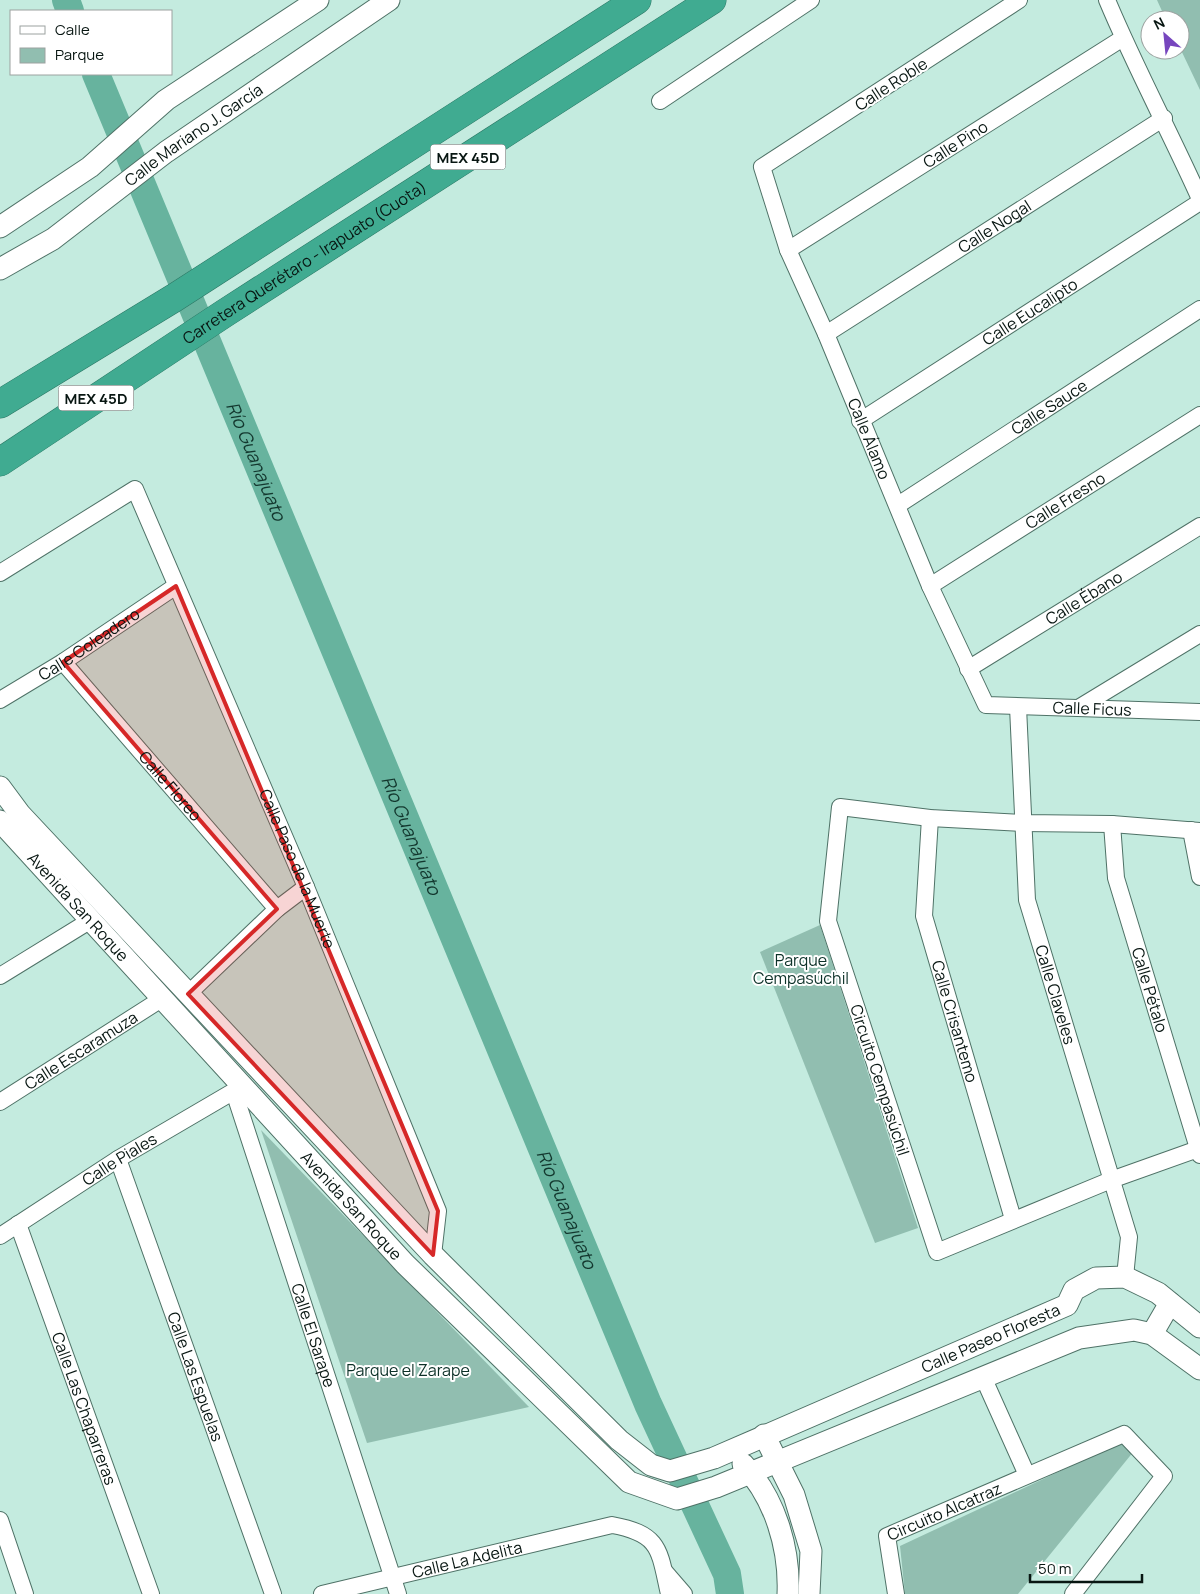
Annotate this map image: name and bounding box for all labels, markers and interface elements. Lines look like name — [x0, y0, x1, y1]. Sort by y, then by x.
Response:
legend — [10, 10, 172, 75]
north arrow — [1140, 10, 1190, 60]
text: N — [1150, 12, 1168, 34]
text: Calle — [55, 19, 90, 40]
text: Parque — [55, 44, 104, 65]
street label: Calle Roble — [850, 52, 932, 116]
street label: Calle Mariano J. García — [120, 78, 267, 191]
street label: Calle Pino — [919, 115, 992, 173]
road number: MEX 45D — [430, 144, 506, 170]
street label: Carretera Querétaro - Irapuato (Cuota) — [178, 175, 431, 349]
street label: Calle Nogal — [954, 195, 1035, 258]
street label: Calle Eucalipto — [978, 273, 1082, 350]
street label: Calle Sauce — [1007, 374, 1091, 440]
road number: MEX 45D — [58, 386, 134, 410]
street label: Calle Álamo — [843, 395, 896, 483]
water label: Río Guanajuato — [221, 398, 292, 525]
street label: Calle Fresno — [1021, 467, 1109, 534]
street label: Calle Ébano — [1041, 565, 1127, 630]
street label: Calle Coleadero — [34, 603, 144, 685]
street label: Calle Ficus — [1052, 696, 1132, 721]
street label: Calle Floreo — [134, 746, 207, 826]
water label: Río Guanajuato — [377, 772, 448, 899]
street label: Calle Paso de la Muerte — [254, 786, 341, 952]
street label: Avenida San Roque — [23, 847, 134, 966]
street label: Calle Claveles — [1030, 942, 1081, 1047]
street label: Calle Pétalo — [1127, 945, 1173, 1035]
park label: Parque Cempasúchil — [753, 949, 849, 989]
street label: Calle Crisantemo — [927, 958, 983, 1085]
street label: Circuito Cempasúchil — [845, 1002, 915, 1158]
street label: Calle Escaramuza — [20, 1006, 142, 1095]
street label: Calle Piales — [78, 1128, 161, 1191]
street label: Avenida San Roque — [296, 1146, 407, 1265]
water label: Río Guanajuato — [532, 1146, 603, 1273]
street label: Calle El Sarape — [286, 1280, 341, 1390]
street label: Calle Paseo Floresta — [918, 1298, 1063, 1378]
street label: Calle Las Espuelas — [162, 1309, 229, 1444]
street label: Calle Las Chaparreras — [47, 1329, 122, 1488]
park label: Parque el Zarape — [346, 1359, 470, 1381]
street label: Circuito Alcatraz — [884, 1477, 1005, 1546]
street label: Calle La Adelita — [410, 1536, 524, 1583]
scale bar — [1030, 1552, 1142, 1584]
text: 50 m — [1038, 1558, 1072, 1579]

